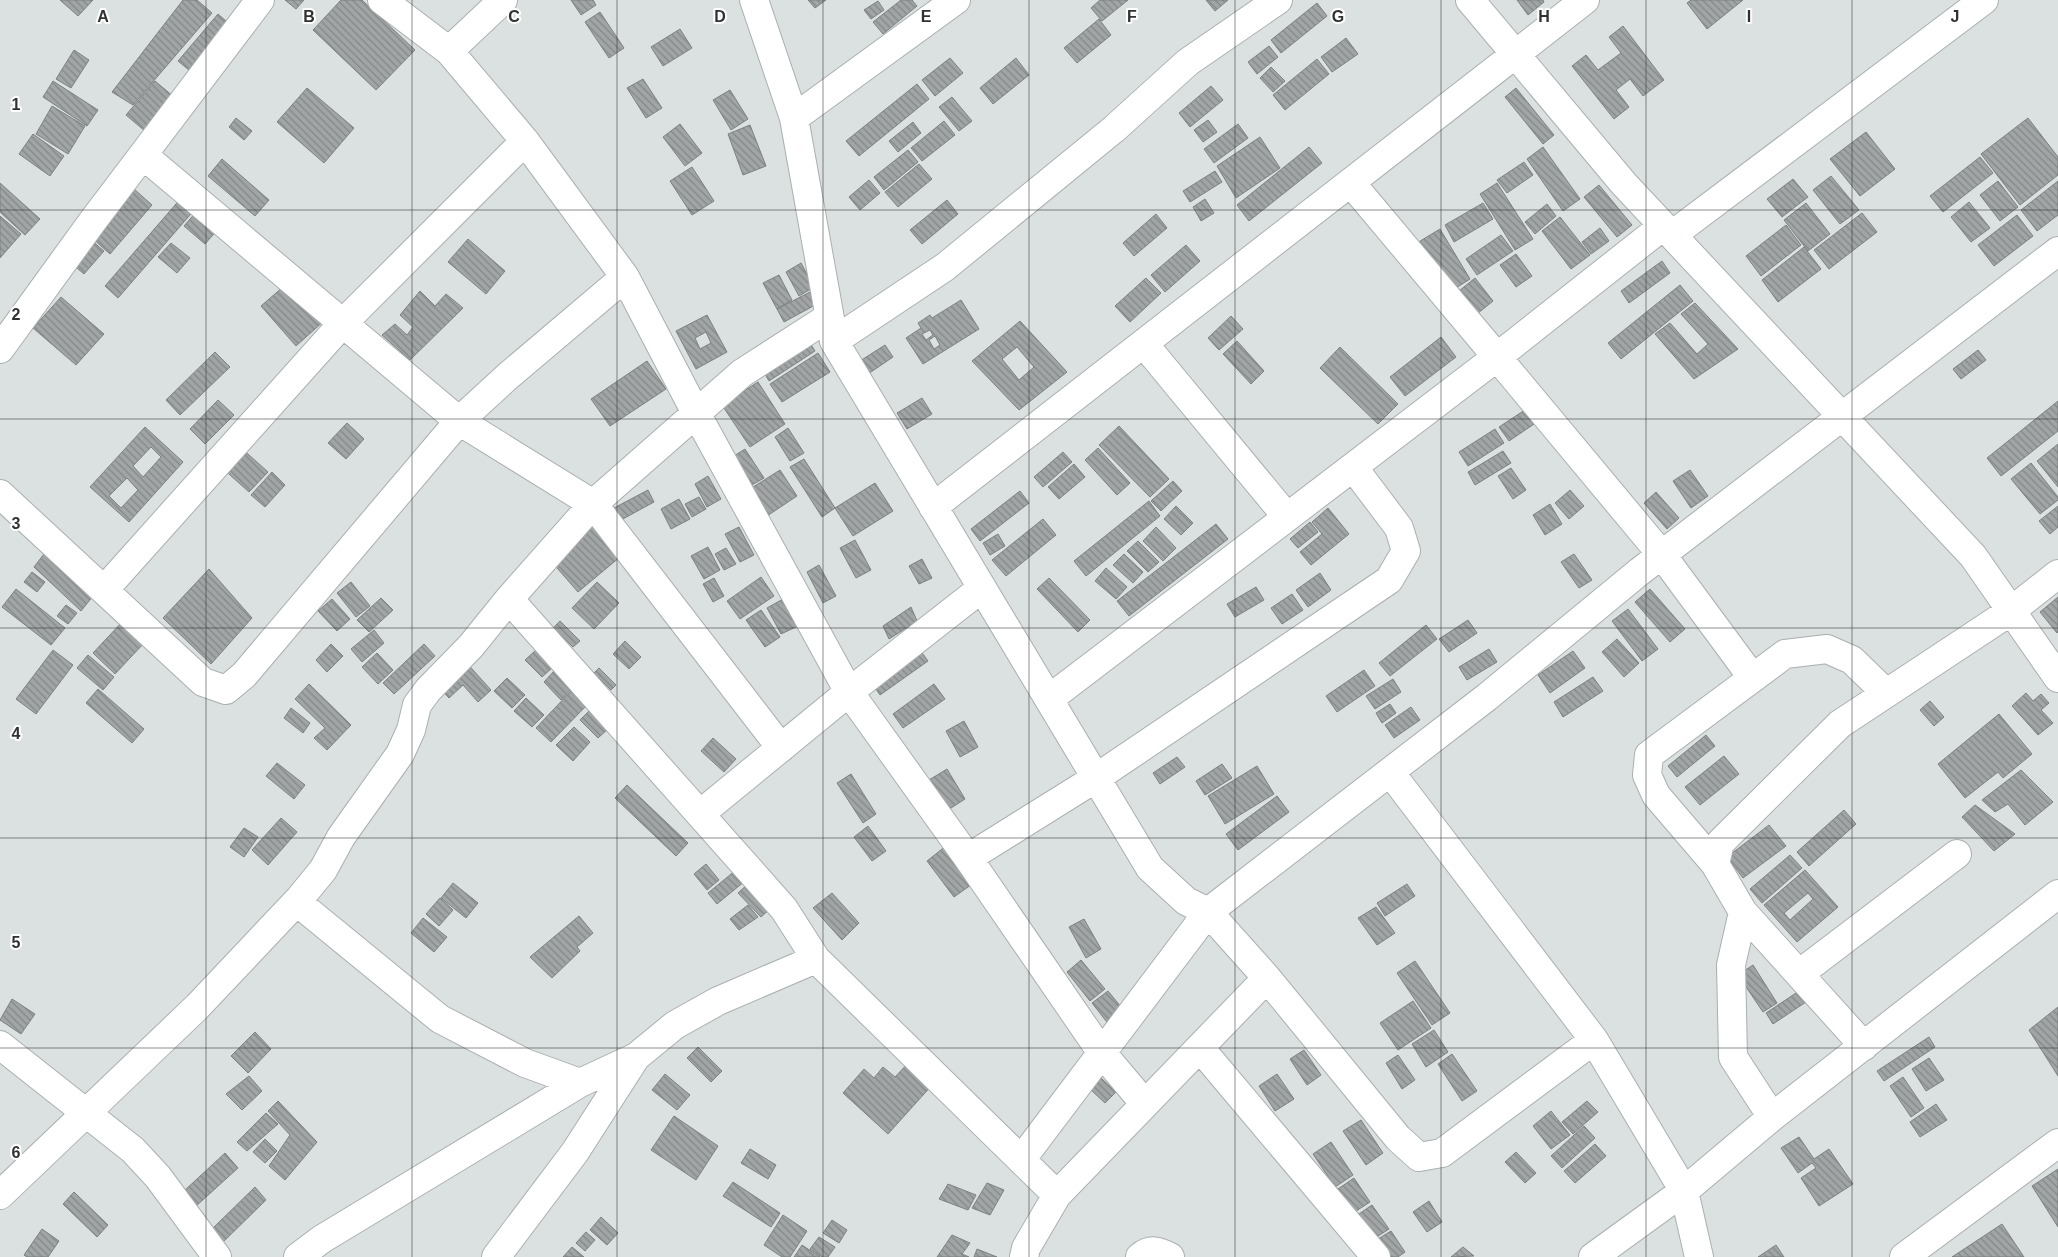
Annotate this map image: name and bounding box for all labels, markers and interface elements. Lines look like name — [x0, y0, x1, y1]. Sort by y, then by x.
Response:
text: A — [97, 8, 109, 25]
text: B — [303, 8, 315, 25]
text: C — [508, 8, 520, 25]
text: D — [714, 8, 726, 25]
text: E — [921, 8, 932, 25]
text: F — [1127, 8, 1137, 25]
text: G — [1332, 8, 1344, 25]
text: H — [1538, 8, 1550, 25]
text: I — [1747, 8, 1751, 25]
text: J — [1951, 8, 1959, 25]
text: 1 — [12, 96, 21, 113]
text: 2 — [12, 306, 21, 323]
text: 3 — [12, 515, 21, 532]
text: 4 — [12, 725, 21, 742]
text: 5 — [12, 934, 21, 951]
text: 6 — [12, 1144, 21, 1161]

